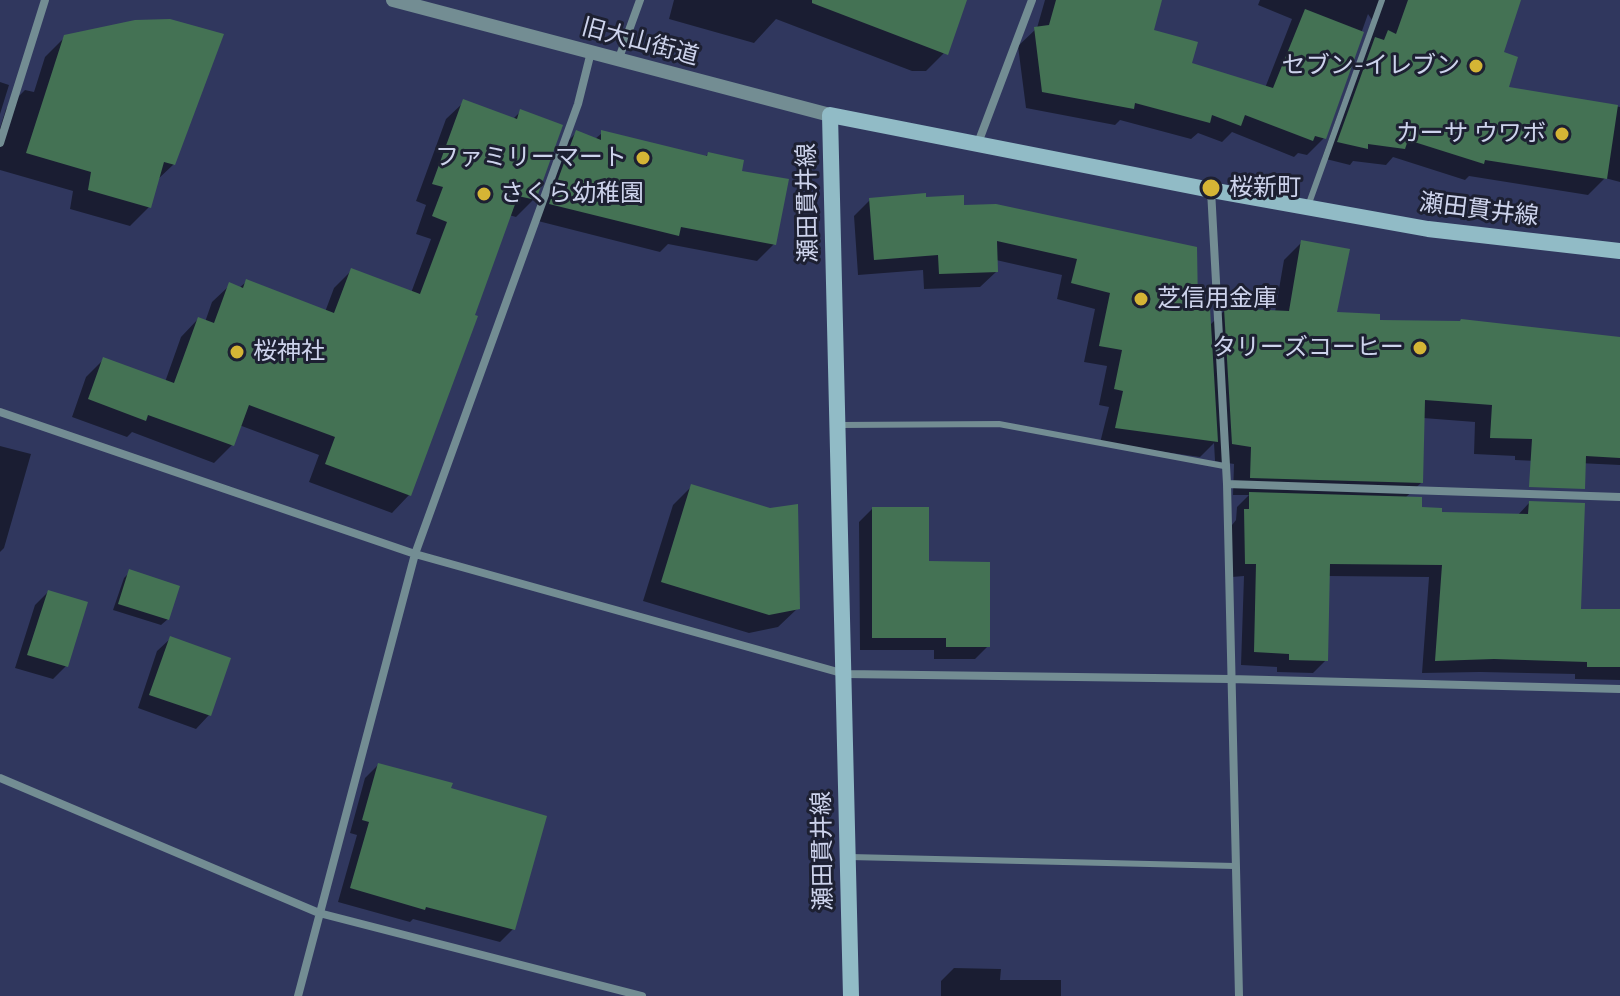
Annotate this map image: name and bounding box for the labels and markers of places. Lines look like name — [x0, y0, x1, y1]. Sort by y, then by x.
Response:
place label: セブン-イレブン — [1282, 52, 1460, 80]
marker: セブン-イレブン — [1467, 57, 1485, 75]
place label: カーサ ウワボ — [1396, 120, 1546, 148]
marker: カーサ ウワボ — [1553, 125, 1571, 143]
place label: ファミリーマート — [435, 144, 627, 172]
marker: ファミリーマート — [634, 149, 652, 167]
place label: 桜新町 — [1229, 174, 1301, 202]
marker: 桜新町 — [1200, 177, 1222, 199]
place label: さくら幼稚園 — [500, 180, 644, 208]
marker: さくら幼稚園 — [475, 185, 493, 203]
place label: 芝信用金庫 — [1157, 285, 1277, 313]
marker: 芝信用金庫 — [1132, 290, 1150, 308]
place label: タリーズコーヒー — [1212, 334, 1404, 362]
place label: 桜神社 — [253, 338, 325, 366]
marker: タリーズコーヒー — [1411, 339, 1429, 357]
marker: 桜神社 — [228, 343, 246, 361]

